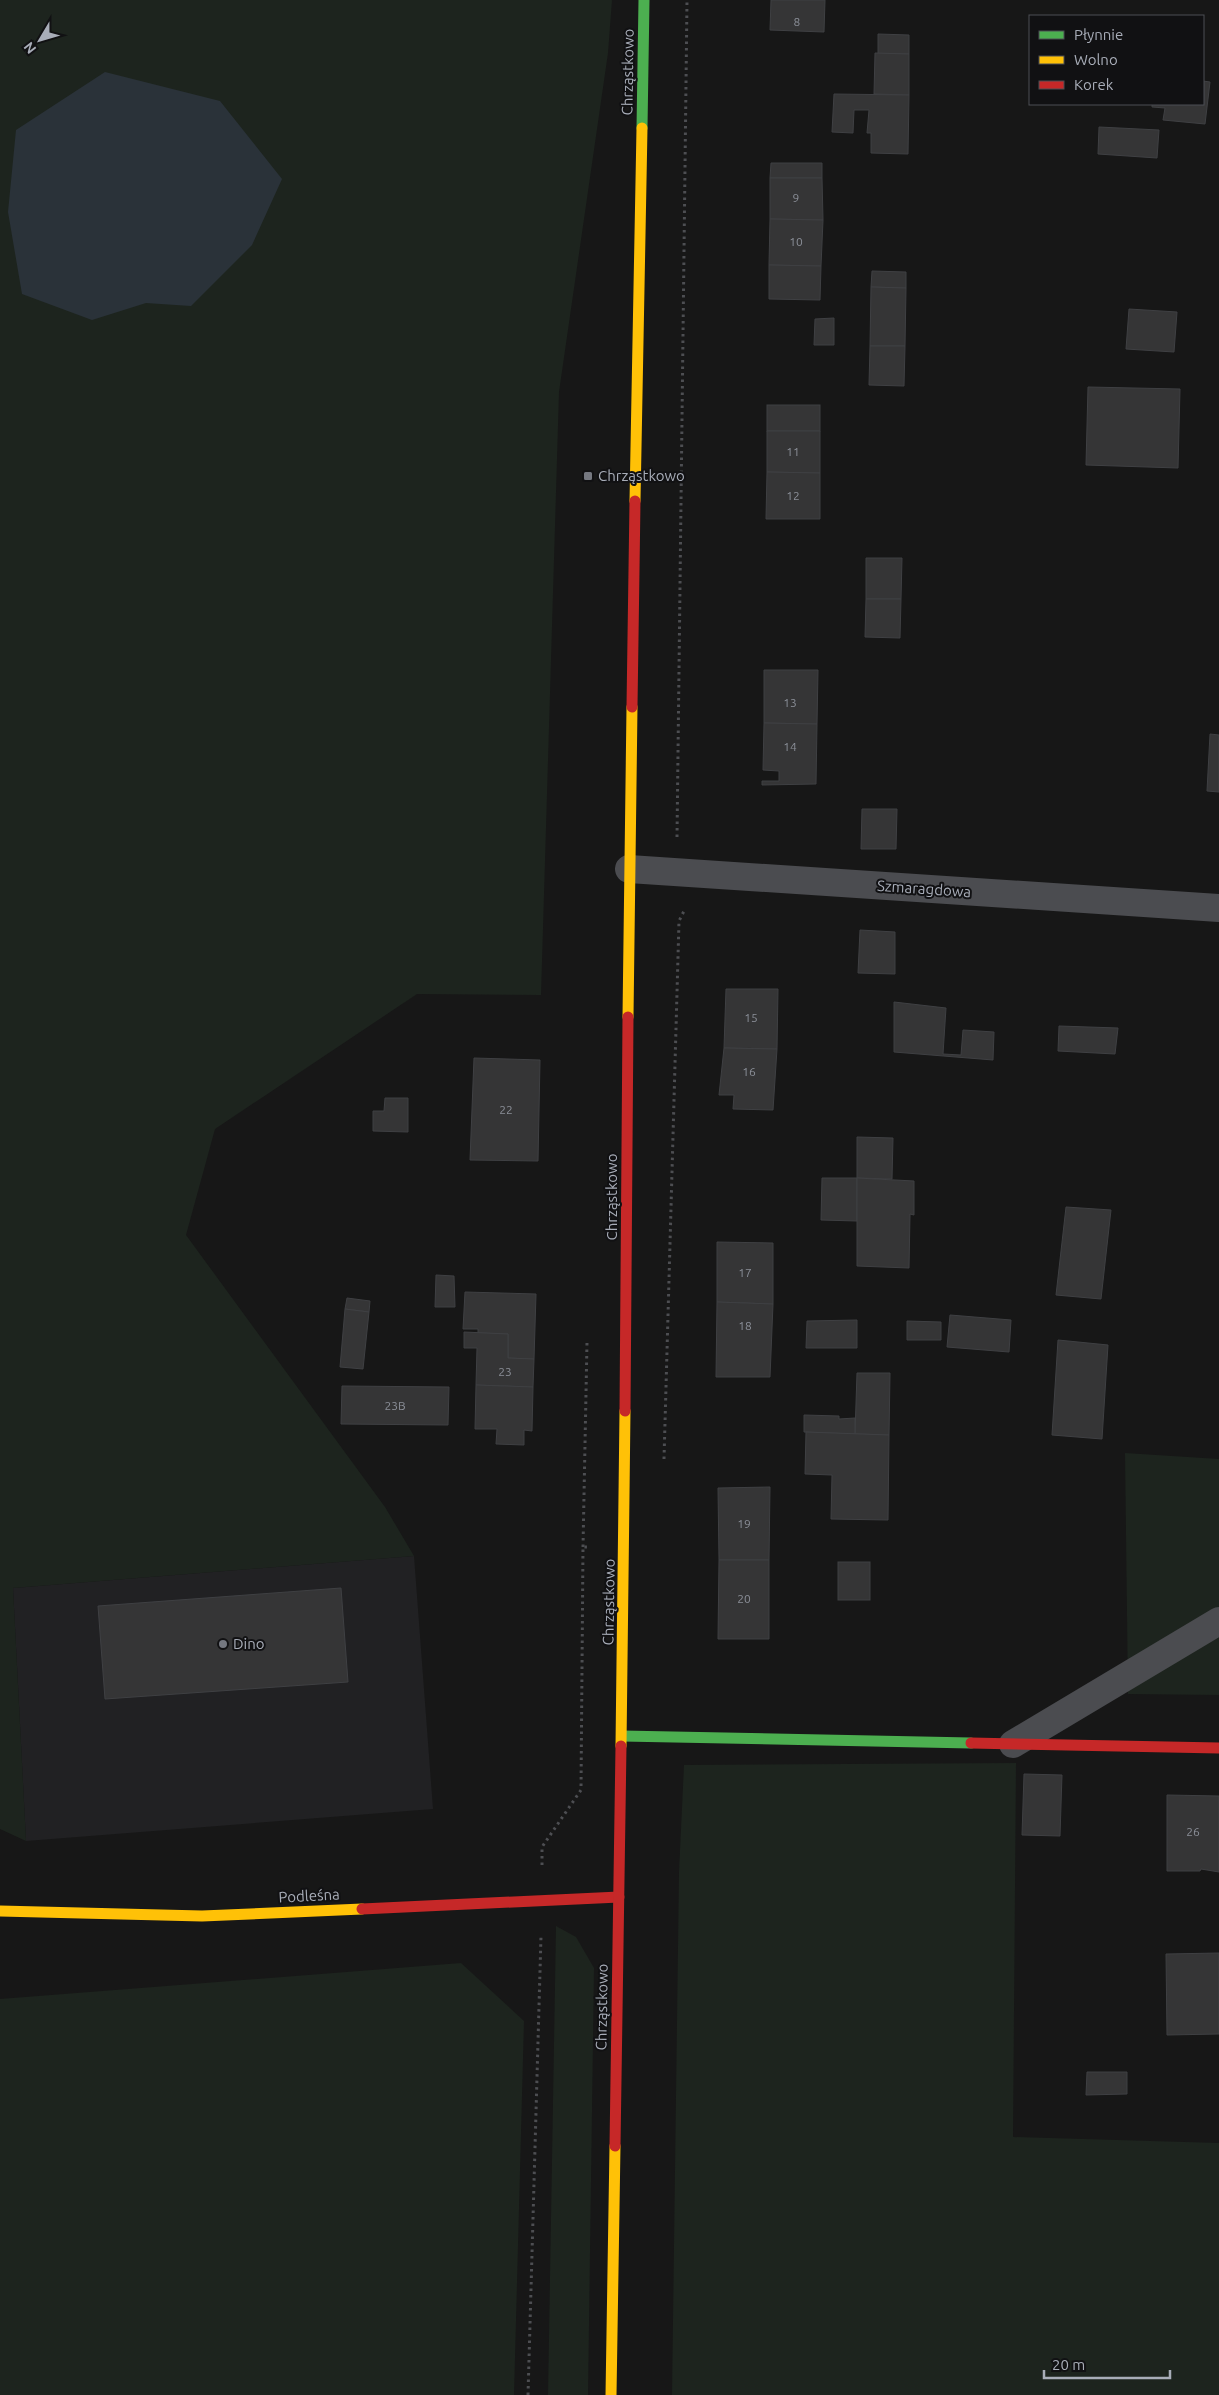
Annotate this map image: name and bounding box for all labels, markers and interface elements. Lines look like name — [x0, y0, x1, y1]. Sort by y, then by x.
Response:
north arrow — [15, 15, 65, 65]
house number: 8 — [794, 15, 801, 28]
legend — [1029, 15, 1204, 105]
text: Płynnie — [1074, 26, 1123, 43]
street label: Chrząstkowo — [618, 28, 637, 116]
text: N — [20, 39, 39, 57]
text: Wolno — [1074, 51, 1118, 68]
text: Korek — [1074, 76, 1114, 93]
house number: 9 — [793, 191, 799, 204]
house number: 10 — [789, 235, 803, 248]
house number: 11 — [786, 445, 800, 458]
place label: Chrząstkowo — [598, 467, 685, 484]
marker: Chrząstkowo — [582, 470, 594, 482]
house number: 12 — [786, 489, 800, 502]
house number: 13 — [783, 696, 797, 709]
house number: 14 — [783, 740, 797, 753]
street label: Szmaragdowa — [876, 877, 972, 900]
house number: 15 — [744, 1011, 758, 1024]
house number: 16 — [742, 1065, 756, 1078]
house number: 22 — [499, 1103, 513, 1116]
street label: Chrząstkowo — [603, 1154, 620, 1240]
house number: 17 — [738, 1266, 752, 1279]
house number: 18 — [738, 1319, 752, 1332]
house number: 23 — [498, 1365, 512, 1378]
house number: 23B — [384, 1399, 406, 1412]
house number: 19 — [737, 1517, 751, 1530]
street label: Chrząstkowo — [599, 1558, 618, 1646]
house number: 20 — [737, 1592, 751, 1605]
place label: Dino — [233, 1635, 265, 1652]
marker: Dino — [217, 1638, 229, 1650]
house number: 26 — [1186, 1825, 1200, 1838]
street label: Podleśna — [278, 1885, 340, 1906]
street label: Chrząstkowo — [592, 1963, 611, 2051]
scale bar — [1044, 2348, 1170, 2380]
text: 20 m — [1052, 2356, 1085, 2373]

